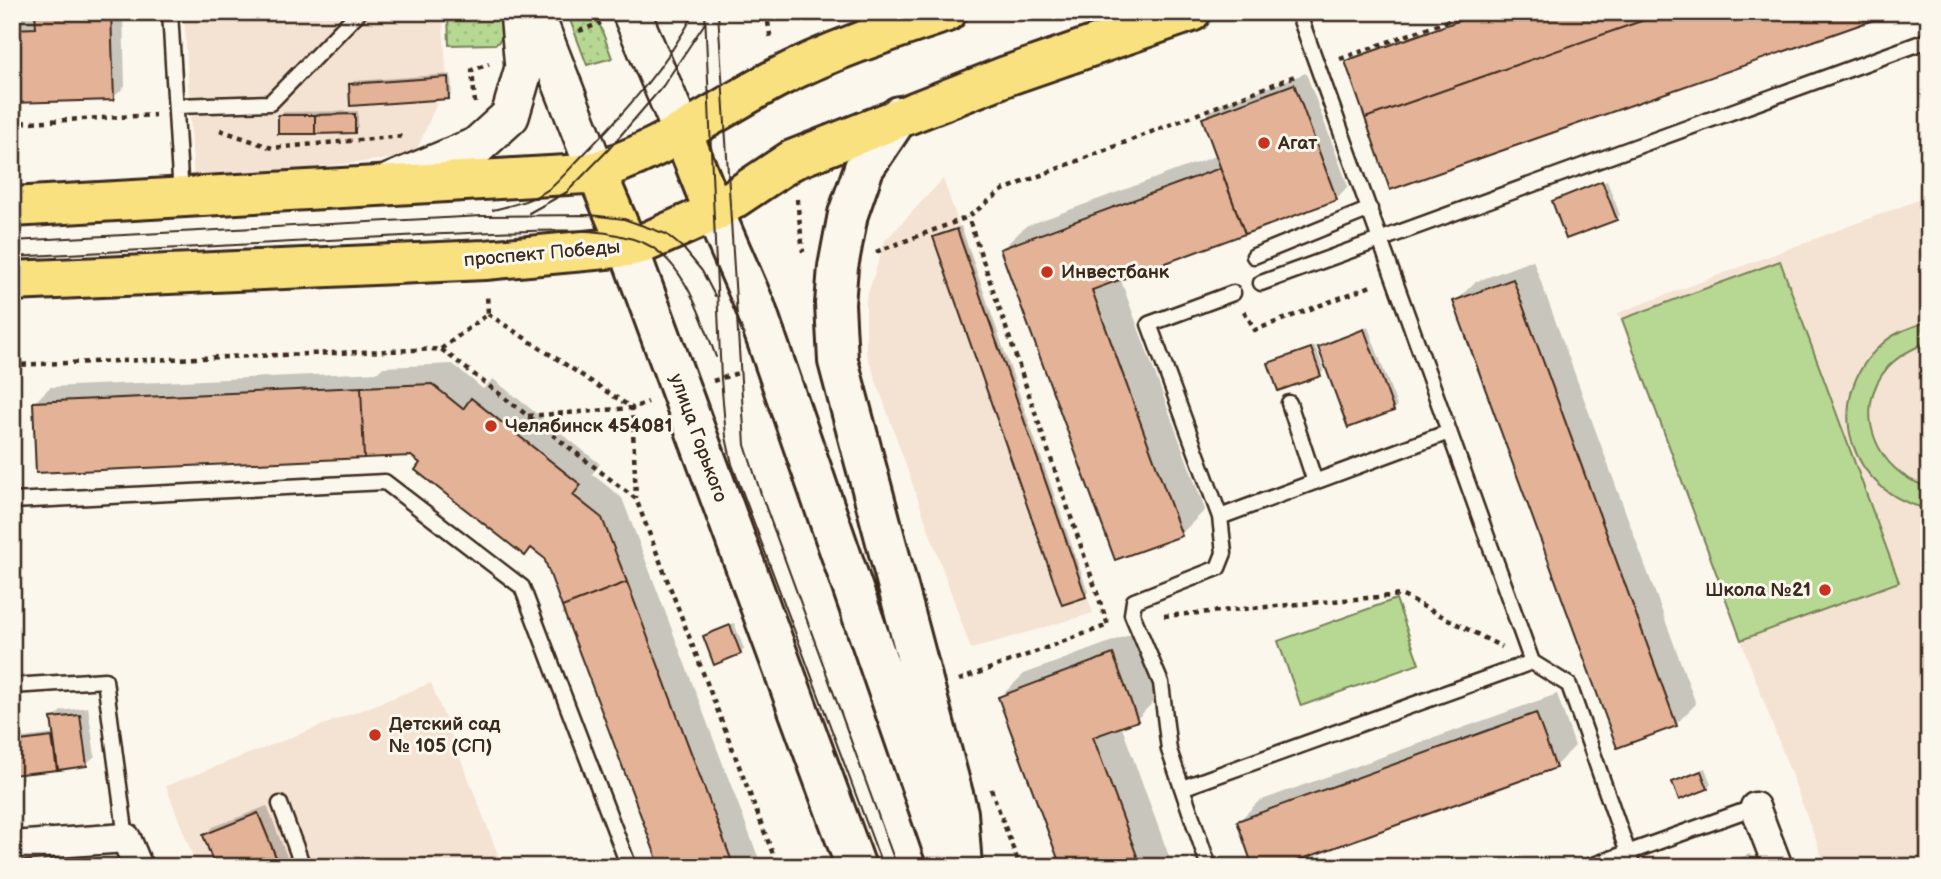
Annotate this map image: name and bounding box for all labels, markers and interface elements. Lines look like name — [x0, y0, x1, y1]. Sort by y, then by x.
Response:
place label: Агат — [1277, 132, 1317, 155]
marker: Агат — [1256, 135, 1272, 151]
street label: проспект Победы — [463, 236, 621, 272]
place label: Инвестбанк — [1061, 261, 1170, 284]
marker: Инвестбанк — [1039, 264, 1055, 280]
street label: улица Горького — [664, 371, 732, 505]
place label: Челябинск 454081 — [505, 415, 672, 438]
marker: Челябинск 454081 — [483, 418, 499, 434]
place label: Школа №21 — [1705, 579, 1811, 602]
marker: Школа №21 — [1817, 582, 1833, 598]
place label: Детский сад № 105 (СП) — [389, 713, 501, 758]
marker: Детский сад № 105 (СП) — [367, 727, 383, 743]

